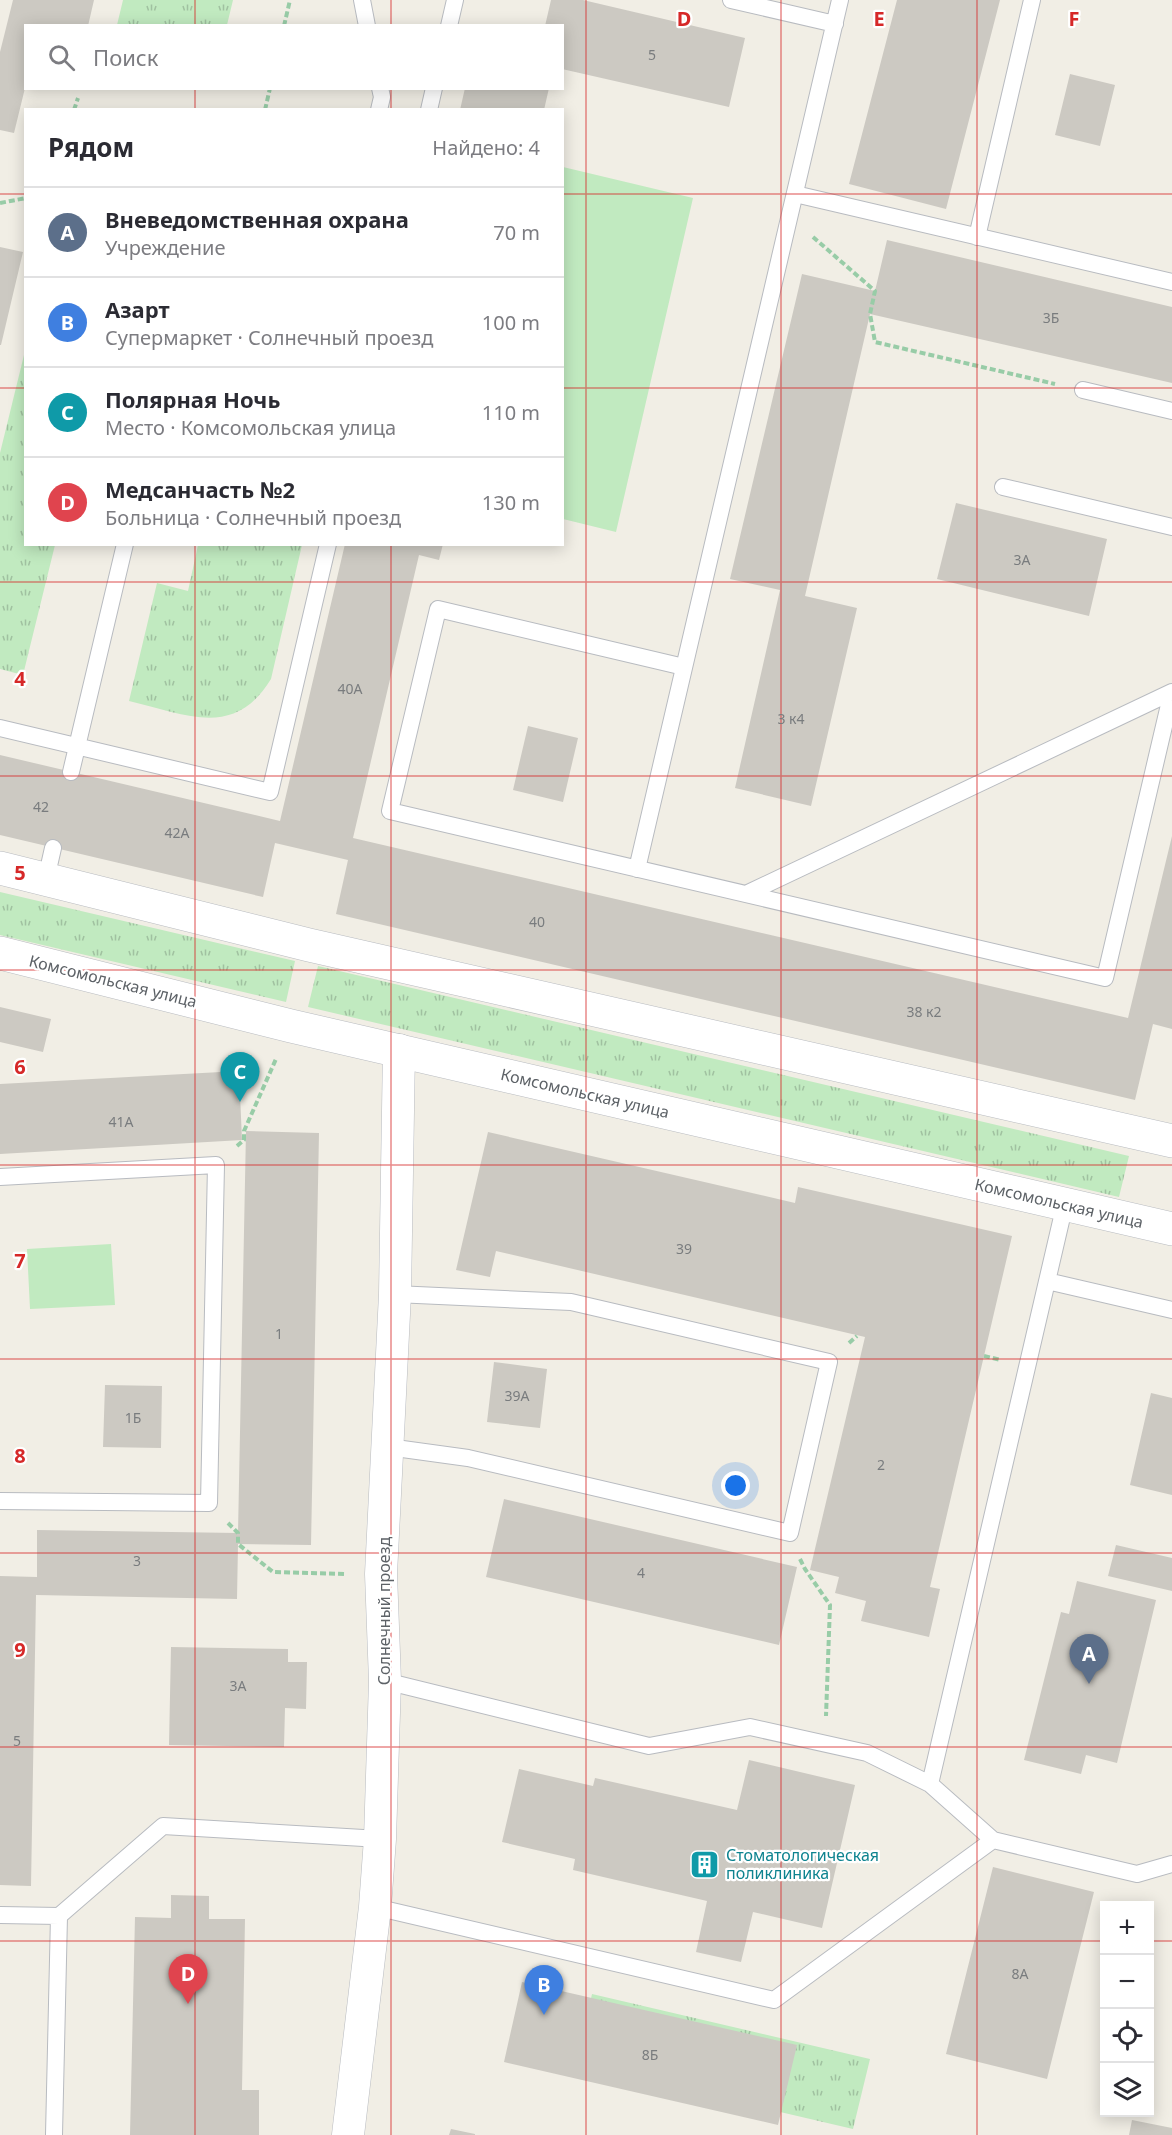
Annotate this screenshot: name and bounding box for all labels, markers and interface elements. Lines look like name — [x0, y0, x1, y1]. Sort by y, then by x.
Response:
text: D — [677, 5, 691, 32]
text: E — [873, 5, 885, 32]
text: F — [1069, 5, 1079, 32]
search box — [24, 24, 564, 90]
icon: search — [45, 41, 78, 74]
text: Поиск — [93, 42, 158, 72]
house number: 5 — [648, 45, 656, 64]
text: Рядом — [48, 129, 134, 165]
text: Найдено: 4 — [432, 134, 540, 161]
text: Вневедомственная охрана — [105, 204, 409, 234]
text: A — [61, 219, 74, 246]
text: 70 m — [493, 219, 540, 246]
text: Учреждение — [105, 234, 226, 261]
text: Азарт — [105, 294, 170, 324]
house number: 3Б — [1043, 308, 1059, 327]
text: B — [61, 309, 74, 336]
text: 100 m — [482, 309, 540, 336]
text: Супермаркет · Солнечный проезд — [105, 324, 433, 351]
text: Полярная Ночь — [105, 384, 280, 414]
text: C — [61, 399, 74, 426]
text: 110 m — [482, 399, 540, 426]
text: Место · Комсомольская улица — [105, 414, 396, 441]
text: Медсанчасть №2 — [105, 474, 295, 504]
text: D — [60, 489, 75, 516]
text: 130 m — [482, 489, 540, 516]
text: Больница · Солнечный проезд — [105, 504, 401, 531]
house number: 3А — [1014, 550, 1031, 569]
text: 4 — [14, 665, 26, 692]
house number: 40А — [338, 679, 363, 698]
house number: 3 к4 — [777, 709, 805, 728]
house number: 42 — [33, 797, 49, 816]
house number: 42А — [165, 823, 190, 842]
text: 5 — [14, 859, 26, 886]
house number: 40 — [529, 912, 545, 931]
street label: Комсомольская улица — [27, 949, 199, 1013]
house number: 38 к2 — [906, 1002, 942, 1021]
pin: C — [220, 1052, 260, 1102]
text: 6 — [14, 1053, 26, 1080]
street label: Комсомольская улица — [499, 1063, 671, 1123]
house number: 41А — [109, 1112, 134, 1131]
street label: Комсомольская улица — [973, 1173, 1145, 1233]
house number: 39 — [676, 1239, 692, 1258]
text: 7 — [14, 1247, 26, 1274]
house number: 1 — [275, 1324, 283, 1343]
house number: 39А — [505, 1386, 530, 1405]
house number: 1Б — [125, 1408, 141, 1427]
text: 8 — [14, 1442, 26, 1469]
house number: 2 — [877, 1455, 885, 1474]
your location — [721, 1471, 750, 1500]
street label: Солнечный проезд — [373, 1537, 395, 1685]
house number: 3 — [133, 1551, 141, 1570]
house number: 4 — [637, 1563, 645, 1582]
pin: A — [1070, 1634, 1108, 1684]
text: 9 — [14, 1636, 26, 1663]
house number: 3А — [230, 1676, 247, 1695]
house number: 5 — [13, 1731, 21, 1750]
place label: Стоматологическая поликлиника — [726, 1844, 879, 1884]
building icon: Стоматологическая поликлиника — [689, 1848, 721, 1880]
map controls — [1100, 1901, 1154, 2117]
button: + — [1100, 1901, 1154, 1955]
pin: D — [168, 1954, 207, 2004]
button: − — [1100, 1955, 1154, 2009]
house number: 8А — [1012, 1964, 1029, 1983]
pin: B — [524, 1966, 564, 2015]
button: locate — [1100, 2009, 1154, 2063]
house number: 8Б — [642, 2045, 658, 2064]
button: layers — [1100, 2063, 1154, 2117]

